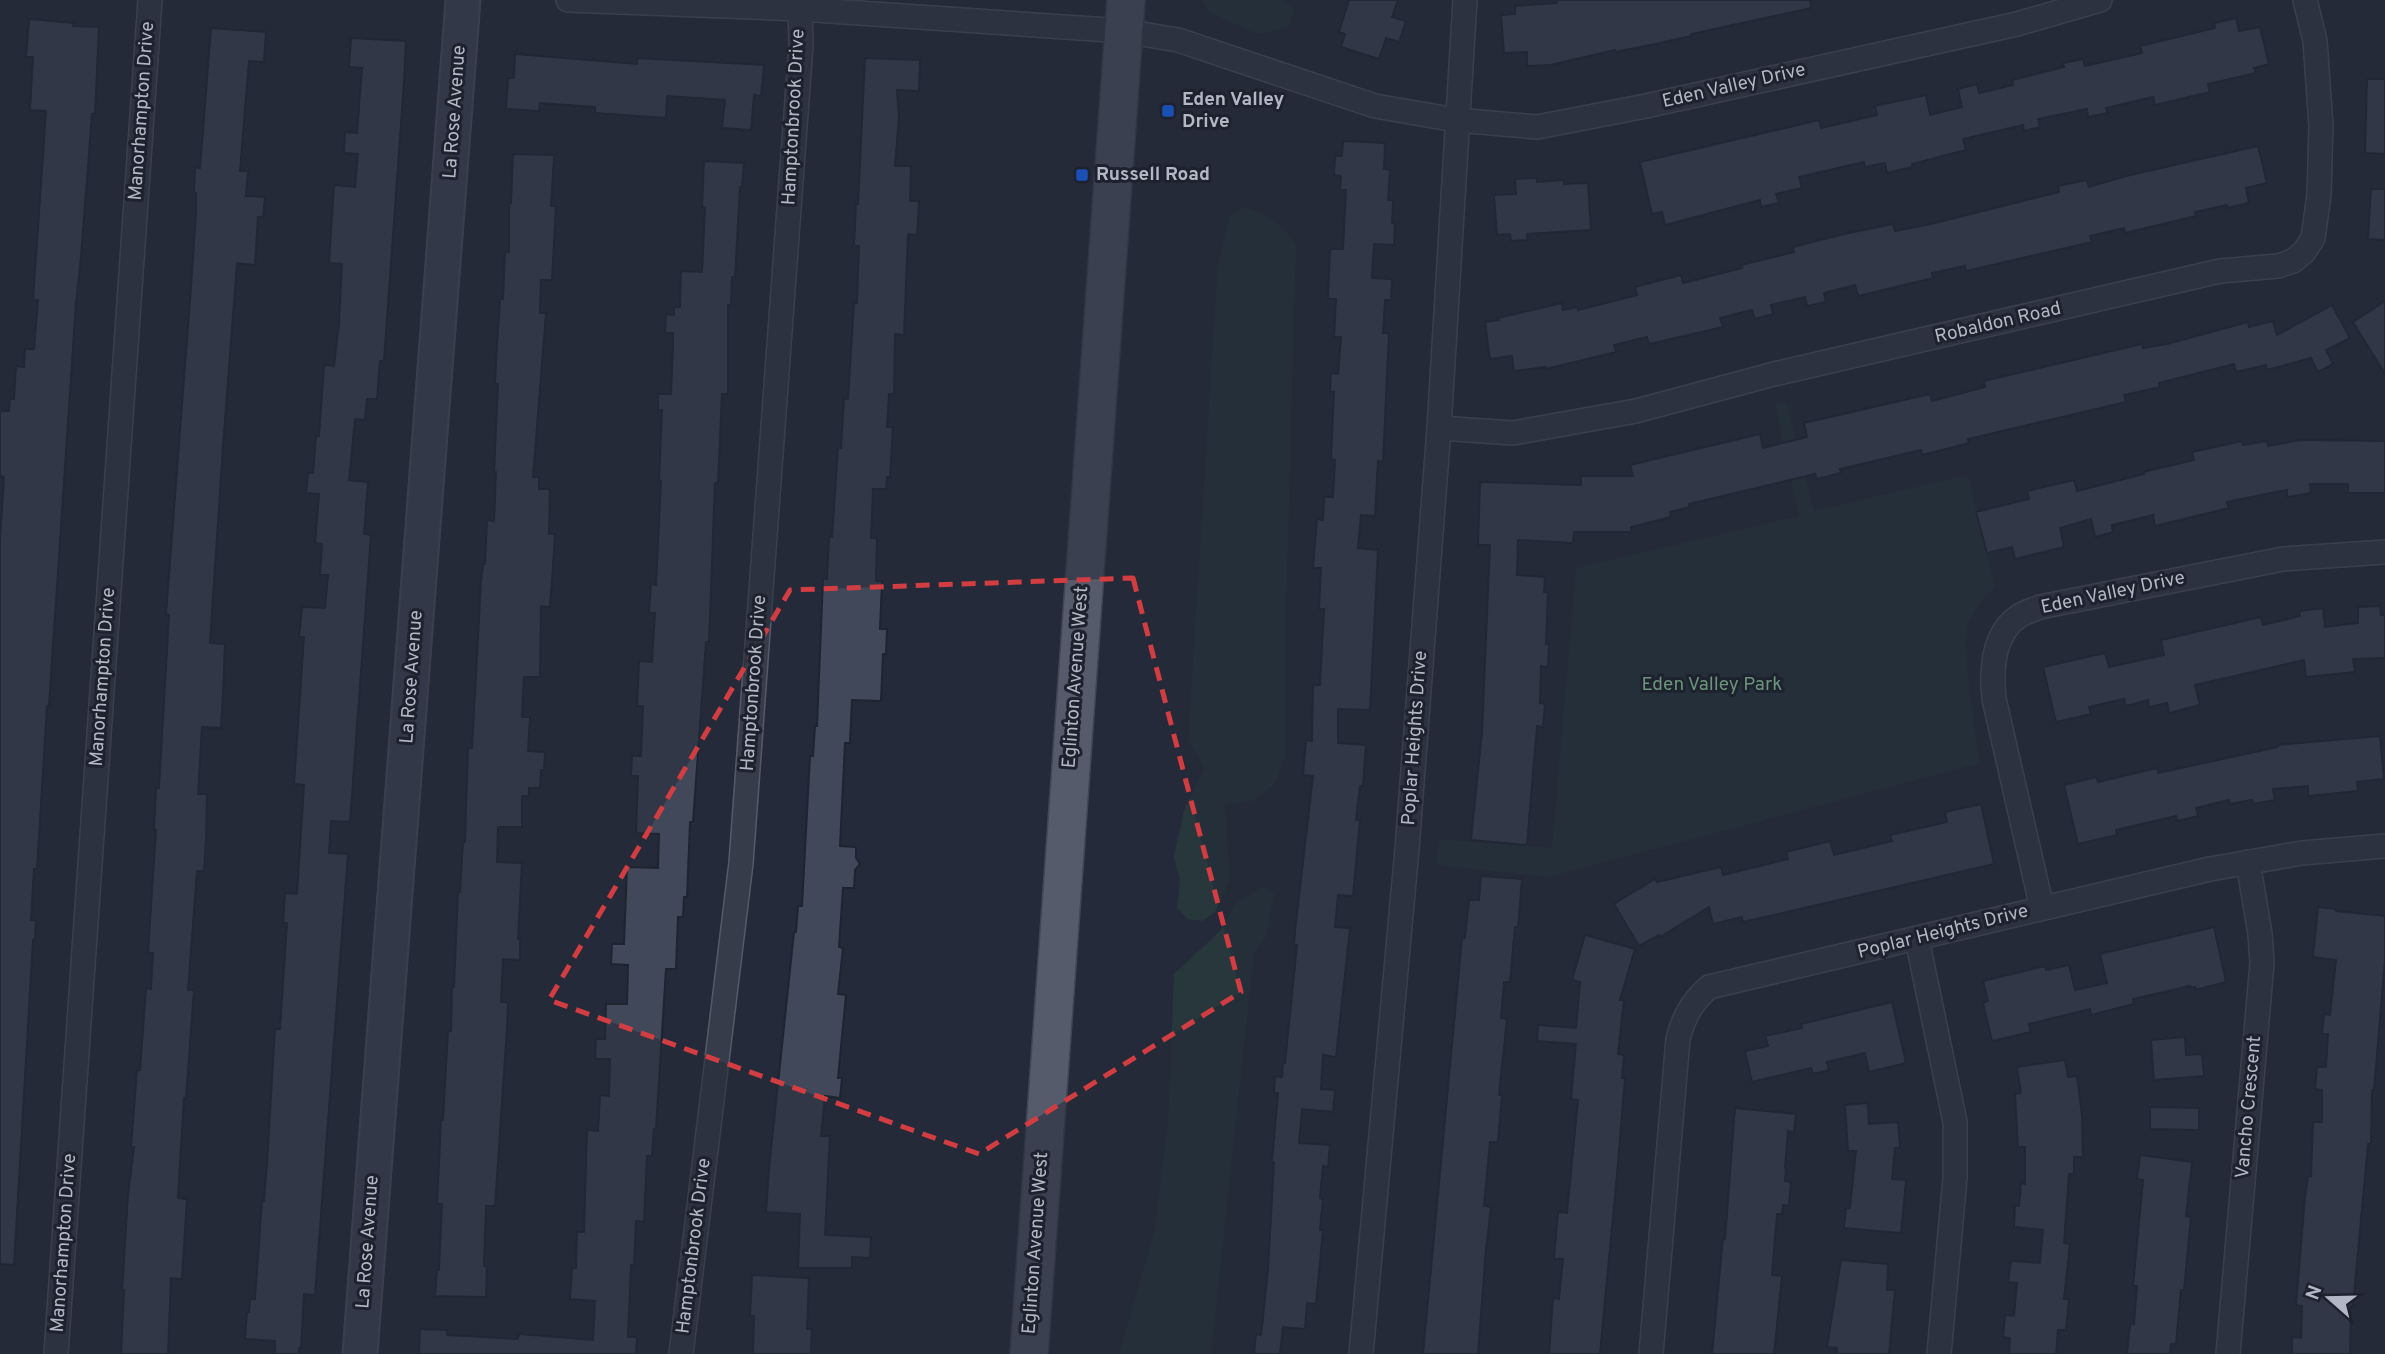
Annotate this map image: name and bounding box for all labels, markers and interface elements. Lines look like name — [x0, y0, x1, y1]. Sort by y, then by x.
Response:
street label: Manorhampton Drive — [124, 21, 160, 201]
street label: Hamptonbrook Drive — [777, 28, 811, 206]
street label: La Rose Avenue — [438, 44, 472, 180]
street label: Eden Valley Drive — [1660, 58, 1808, 114]
place label: Eden Valley Drive — [1182, 88, 1284, 134]
marker: Eden Valley Drive — [1160, 103, 1176, 119]
place label: Russell Road — [1096, 163, 1210, 187]
marker: Russell Road — [1074, 167, 1090, 183]
street label: Robaldon Road — [1932, 297, 2064, 349]
street label: Eden Valley Drive — [2039, 566, 2187, 620]
street label: Eglinton Avenue West — [1058, 585, 1094, 769]
street label: Manorhampton Drive — [85, 587, 121, 767]
street label: Hamptonbrook Drive — [736, 594, 772, 772]
street label: La Rose Avenue — [395, 609, 429, 745]
street label: Poplar Heights Drive — [1397, 650, 1433, 826]
park label: Eden Valley Park — [1642, 673, 1782, 697]
street label: Poplar Heights Drive — [1855, 899, 2031, 965]
street label: Vancho Crescent — [2231, 1035, 2267, 1179]
street label: Eglinton Avenue West — [1018, 1151, 1054, 1335]
street label: Manorhampton Drive — [46, 1153, 82, 1333]
street label: Hamptonbrook Drive — [671, 1157, 717, 1335]
street label: La Rose Avenue — [351, 1174, 385, 1310]
north arrow — [2294, 1263, 2364, 1333]
text: N — [2301, 1282, 2329, 1303]

